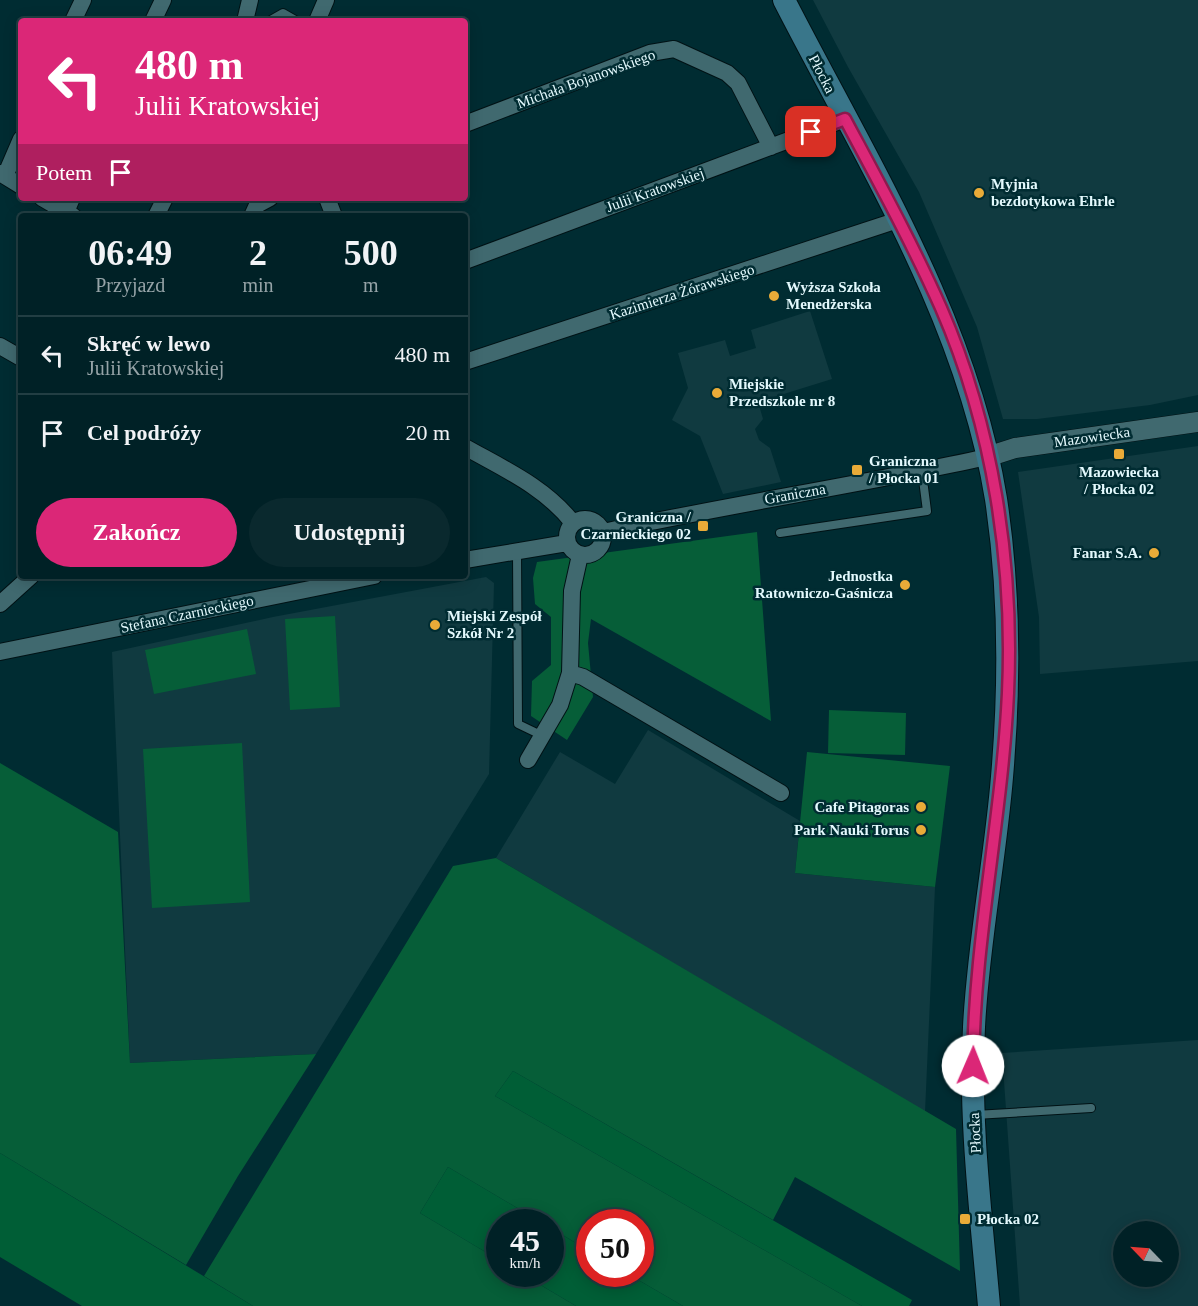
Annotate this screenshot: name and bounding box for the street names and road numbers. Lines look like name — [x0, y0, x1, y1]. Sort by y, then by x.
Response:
street label: Michała Bojanowskiego — [515, 46, 657, 112]
street label: Płocka — [806, 52, 839, 96]
street label: Julii Kratowskiej — [604, 165, 706, 215]
street label: Kazimierza Żórawskiego — [608, 261, 756, 323]
street label: Mazowiecka — [1053, 424, 1131, 450]
street label: Graniczna — [763, 481, 827, 507]
street label: Stefana Czarnieckiego — [119, 592, 255, 636]
street label: Płocka — [966, 1112, 984, 1154]

